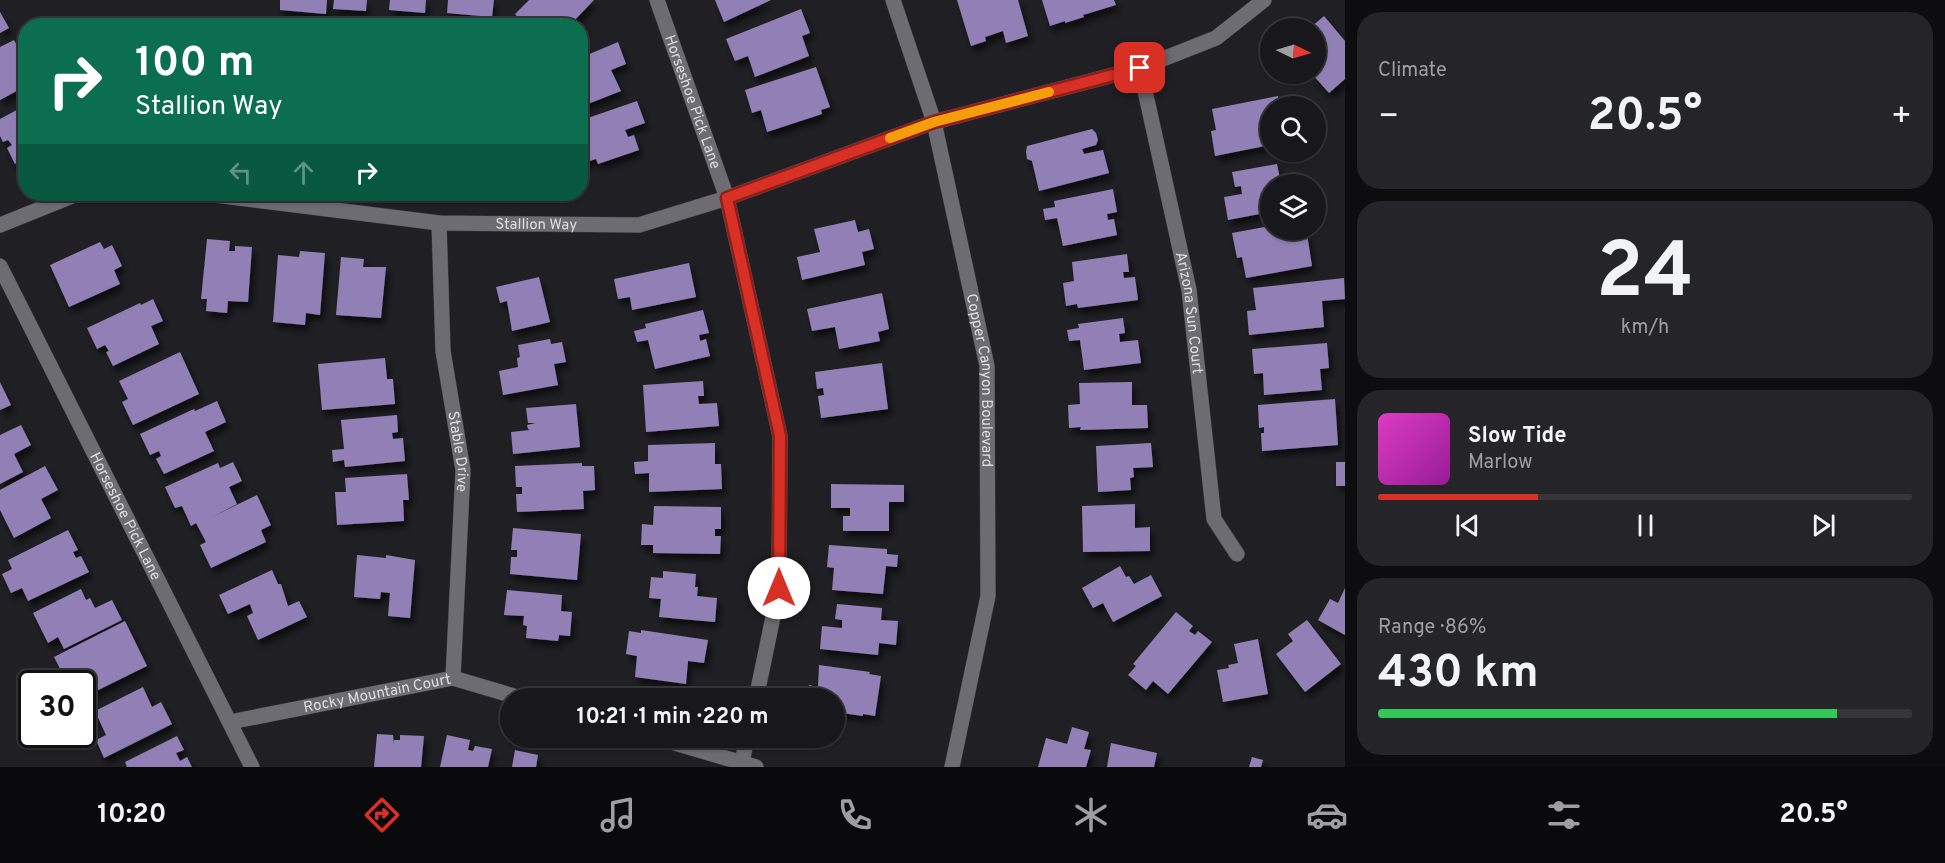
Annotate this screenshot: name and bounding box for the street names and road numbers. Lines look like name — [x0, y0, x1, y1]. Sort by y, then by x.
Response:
street label: Horseshoe Pick Lane — [659, 33, 724, 172]
street label: Stallion Way — [495, 216, 577, 235]
street label: Arizona Sun Court — [1170, 250, 1206, 375]
street label: Copper Canyon Boulevard — [961, 292, 995, 467]
street label: Stable Drive — [442, 410, 471, 493]
street label: Horseshoe Pick Lane — [84, 450, 165, 584]
street label: Rocky Mountain Court — [302, 671, 453, 718]

